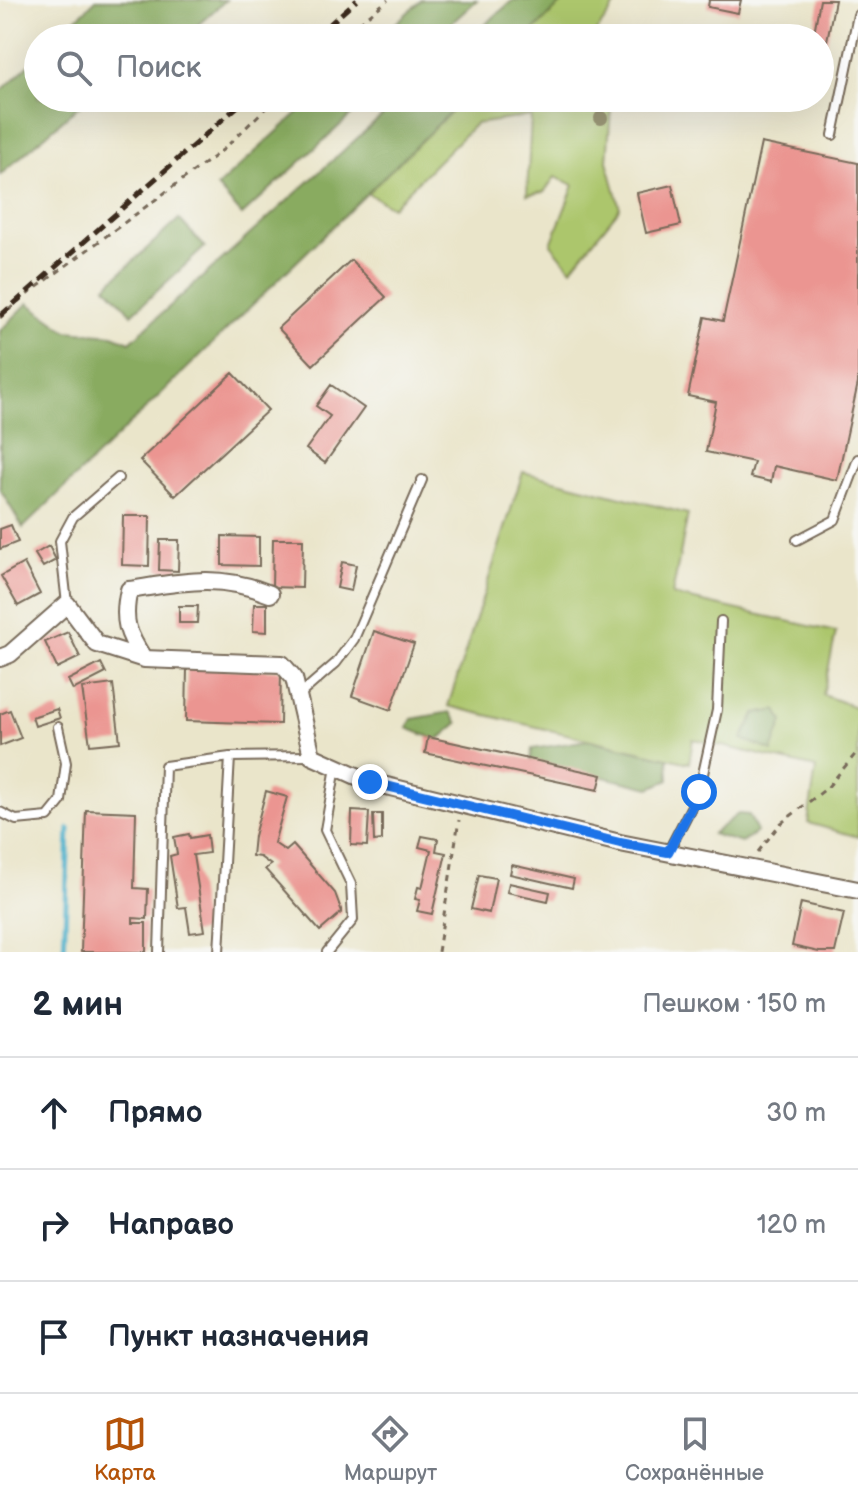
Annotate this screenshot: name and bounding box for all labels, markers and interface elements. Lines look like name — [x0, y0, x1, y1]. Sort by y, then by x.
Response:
search box — [24, 24, 834, 112]
icon: search — [52, 46, 96, 90]
text: Поиск — [116, 50, 202, 86]
route end — [352, 764, 388, 800]
route start — [681, 774, 717, 810]
text: 2 мин — [32, 984, 123, 1025]
text: Пешком · 150 m — [642, 989, 826, 1020]
icon: ahead — [32, 1091, 76, 1135]
text: Прямо — [108, 1095, 202, 1131]
text: 30 m — [766, 1098, 826, 1129]
icon: right — [32, 1203, 76, 1247]
text: Направо — [108, 1207, 234, 1243]
text: 120 m — [757, 1210, 826, 1241]
icon: arrive — [32, 1315, 76, 1359]
text: Пункт назначения — [108, 1319, 369, 1355]
tab: Карта — [94, 1412, 156, 1487]
tab: Маршрут — [344, 1412, 437, 1487]
tab: Сохранённые — [625, 1412, 764, 1487]

